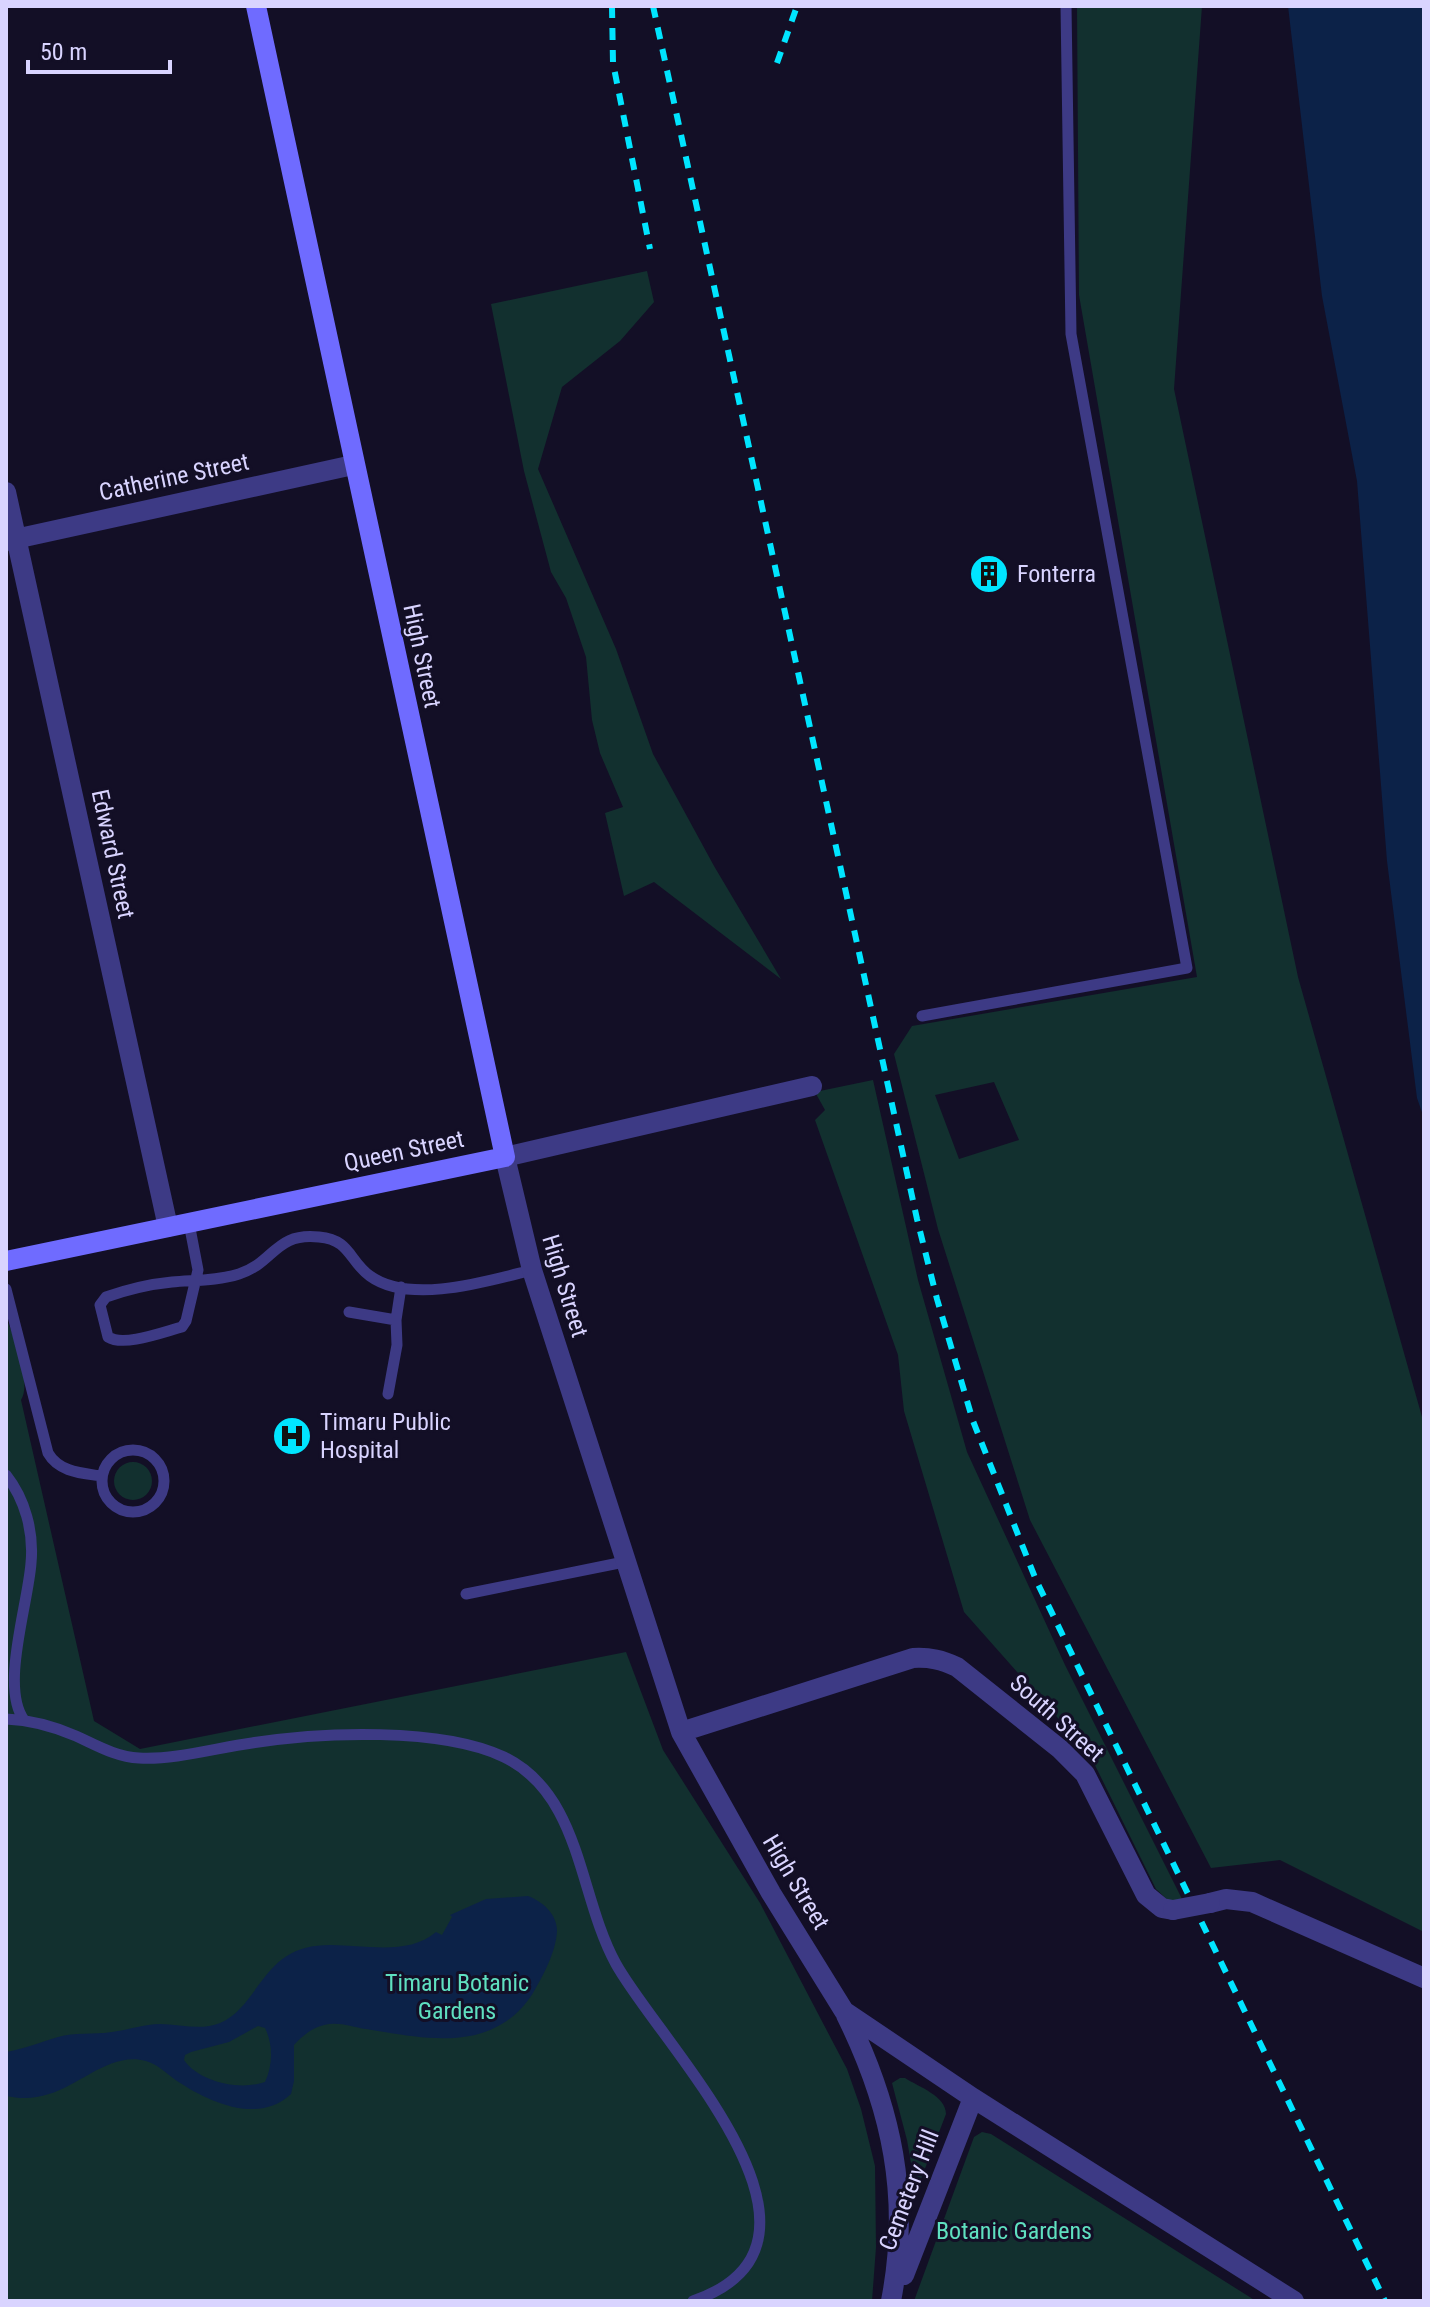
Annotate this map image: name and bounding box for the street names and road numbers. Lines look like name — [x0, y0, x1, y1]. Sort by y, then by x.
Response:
street label: Catherine Street — [97, 447, 251, 507]
street label: High Street — [397, 601, 447, 711]
street label: Edward Street — [86, 787, 140, 921]
street label: Queen Street — [341, 1125, 467, 1177]
street label: High Street — [536, 1231, 594, 1341]
street label: South Street — [1004, 1669, 1110, 1767]
street label: High Street — [757, 1830, 835, 1934]
street label: Cemetery Hill — [873, 2126, 945, 2254]

